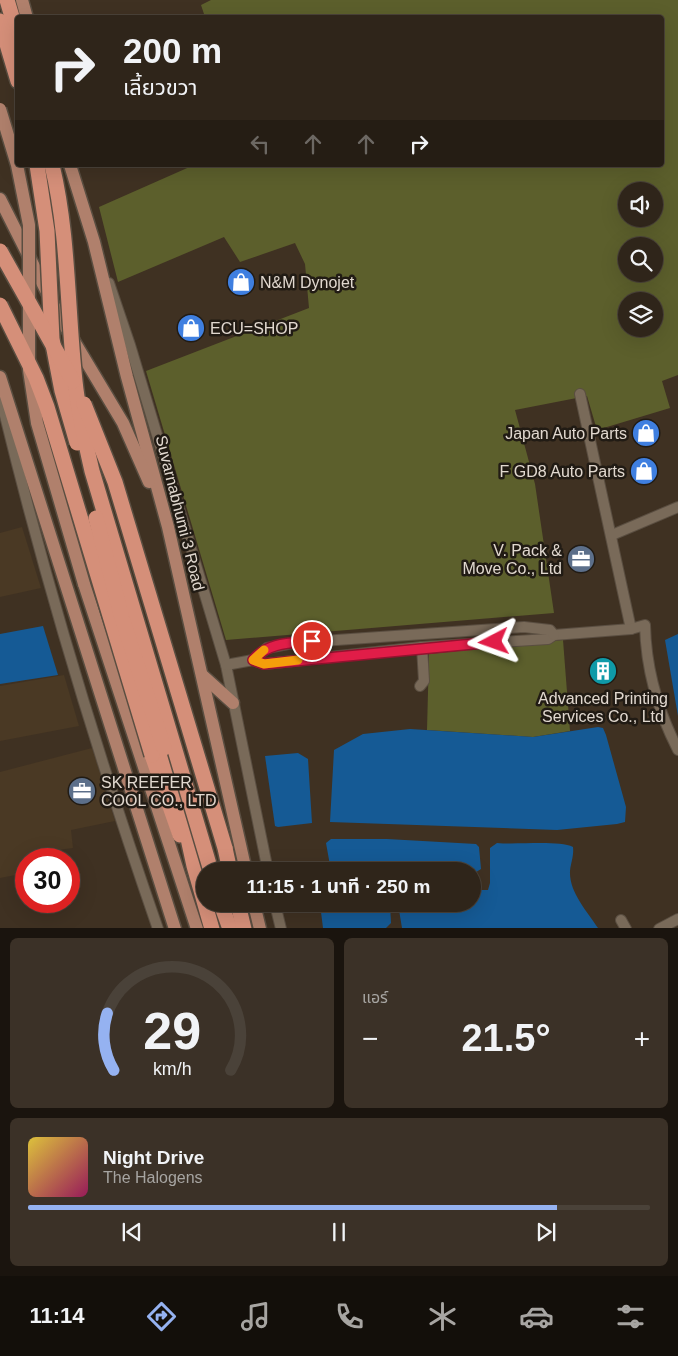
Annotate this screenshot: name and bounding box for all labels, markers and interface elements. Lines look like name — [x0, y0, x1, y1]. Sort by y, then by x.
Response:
text: 200 m — [123, 31, 222, 70]
icon: right — [40, 35, 105, 100]
text: เลี้ยวขวา — [123, 75, 198, 100]
icon: left — [246, 130, 274, 158]
icon: ahead — [299, 130, 327, 158]
icon: ahead — [352, 130, 380, 158]
icon: right — [405, 130, 433, 158]
map controls — [618, 182, 663, 337]
button: sound — [618, 182, 663, 227]
button: search — [618, 237, 663, 282]
shop icon: N&M Dynojet — [226, 267, 256, 297]
place label: N&M Dynojet — [260, 274, 355, 291]
button: layers — [618, 292, 663, 337]
shop icon: ECU=SHOP — [176, 313, 206, 343]
place label: ECU=SHOP — [210, 320, 298, 337]
shop icon: Japan Auto Parts — [631, 418, 661, 448]
place label: Japan Auto Parts — [505, 425, 627, 442]
street label: Suvarnabhumi 3 Road — [152, 434, 208, 592]
shop icon: F GD8 Auto Parts — [629, 456, 659, 486]
place label: F GD8 Auto Parts — [500, 463, 625, 480]
place label: V. Pack & Move Co., Ltd — [462, 542, 562, 577]
office icon: V. Pack & Move Co., Ltd — [566, 544, 596, 574]
position arrow — [467, 615, 519, 667]
pin — [291, 620, 333, 662]
icon: arrive — [298, 627, 326, 655]
building icon: Advanced Printing Services Co., Ltd — [588, 656, 618, 686]
place label: Advanced Printing Services Co., Ltd — [538, 690, 668, 725]
place label: SK REEFER COOL CO., LTD — [101, 774, 217, 809]
office icon: SK REEFER COOL CO., LTD — [67, 776, 97, 806]
speed limit sign: 30 — [15, 848, 80, 913]
text: 11:15 · 1 นาที · 250 m — [247, 876, 430, 897]
text: แอร์ — [362, 989, 388, 1006]
text: 29 — [143, 1002, 201, 1060]
text: 21.5° — [461, 1017, 551, 1059]
text: − — [362, 1023, 378, 1054]
text: + — [634, 1023, 650, 1054]
text: km/h — [153, 1059, 191, 1079]
text: Night Drive — [103, 1147, 204, 1168]
text: The Halogens — [103, 1169, 203, 1186]
icon: previous — [118, 1218, 146, 1246]
icon: pause — [325, 1218, 353, 1246]
icon: next — [532, 1218, 560, 1246]
icon: directions — [144, 1299, 179, 1334]
icon: music — [238, 1299, 273, 1334]
icon: phone — [332, 1299, 367, 1334]
icon: climate — [425, 1299, 460, 1334]
icon: car — [519, 1299, 554, 1334]
icon: filters — [613, 1299, 648, 1334]
text: 11:14 — [29, 1303, 85, 1328]

